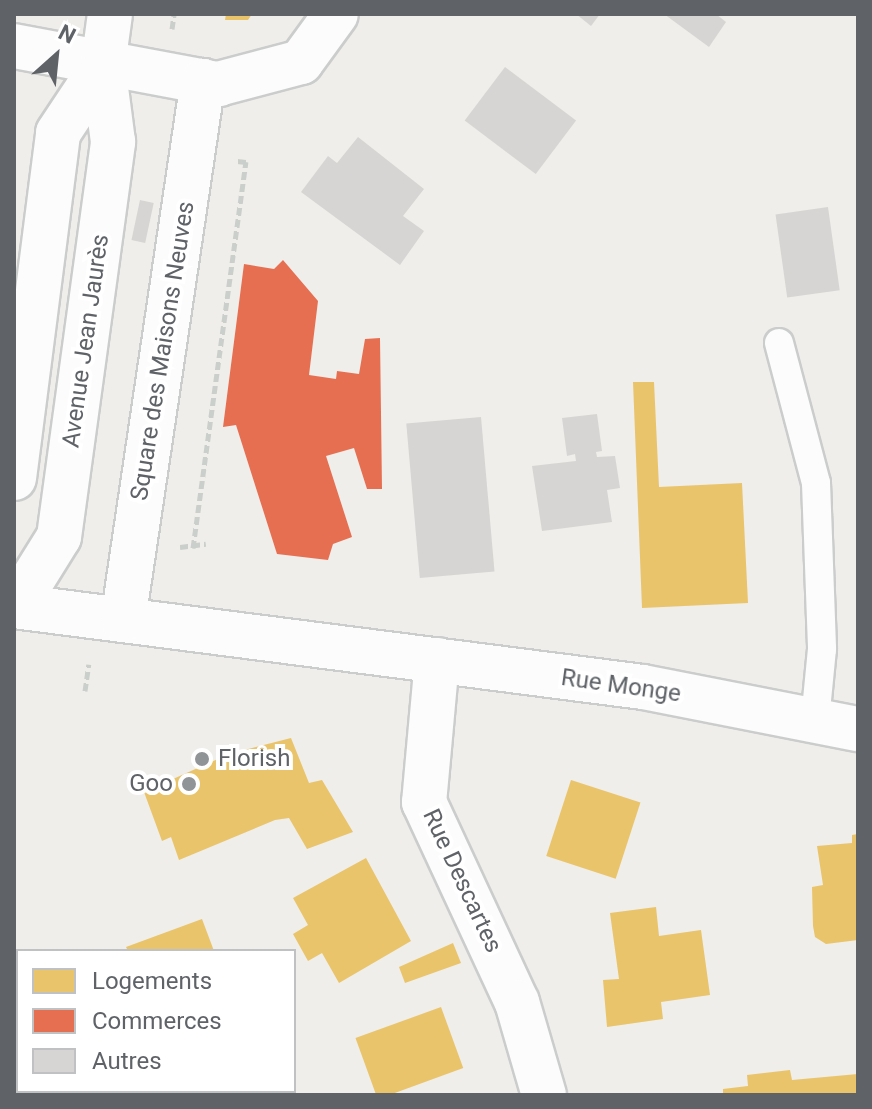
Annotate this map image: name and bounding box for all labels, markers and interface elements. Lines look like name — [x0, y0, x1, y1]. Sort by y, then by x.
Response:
north arrow — [16, 16, 96, 96]
text: N — [55, 20, 80, 49]
street label: Square des Maisons Neuves — [125, 199, 201, 503]
street label: Avenue Jean Jaurès — [57, 232, 115, 450]
street label: Rue Monge — [559, 663, 683, 709]
place label: Florish — [218, 745, 290, 773]
marker: Florish — [193, 750, 211, 768]
place label: Goo — [129, 770, 173, 798]
marker: Goo — [180, 775, 198, 793]
street label: Rue Descartes — [416, 805, 508, 957]
legend — [16, 949, 296, 1093]
text: Logements — [92, 967, 212, 995]
text: Commerces — [92, 1007, 222, 1035]
text: Autres — [92, 1047, 162, 1075]

